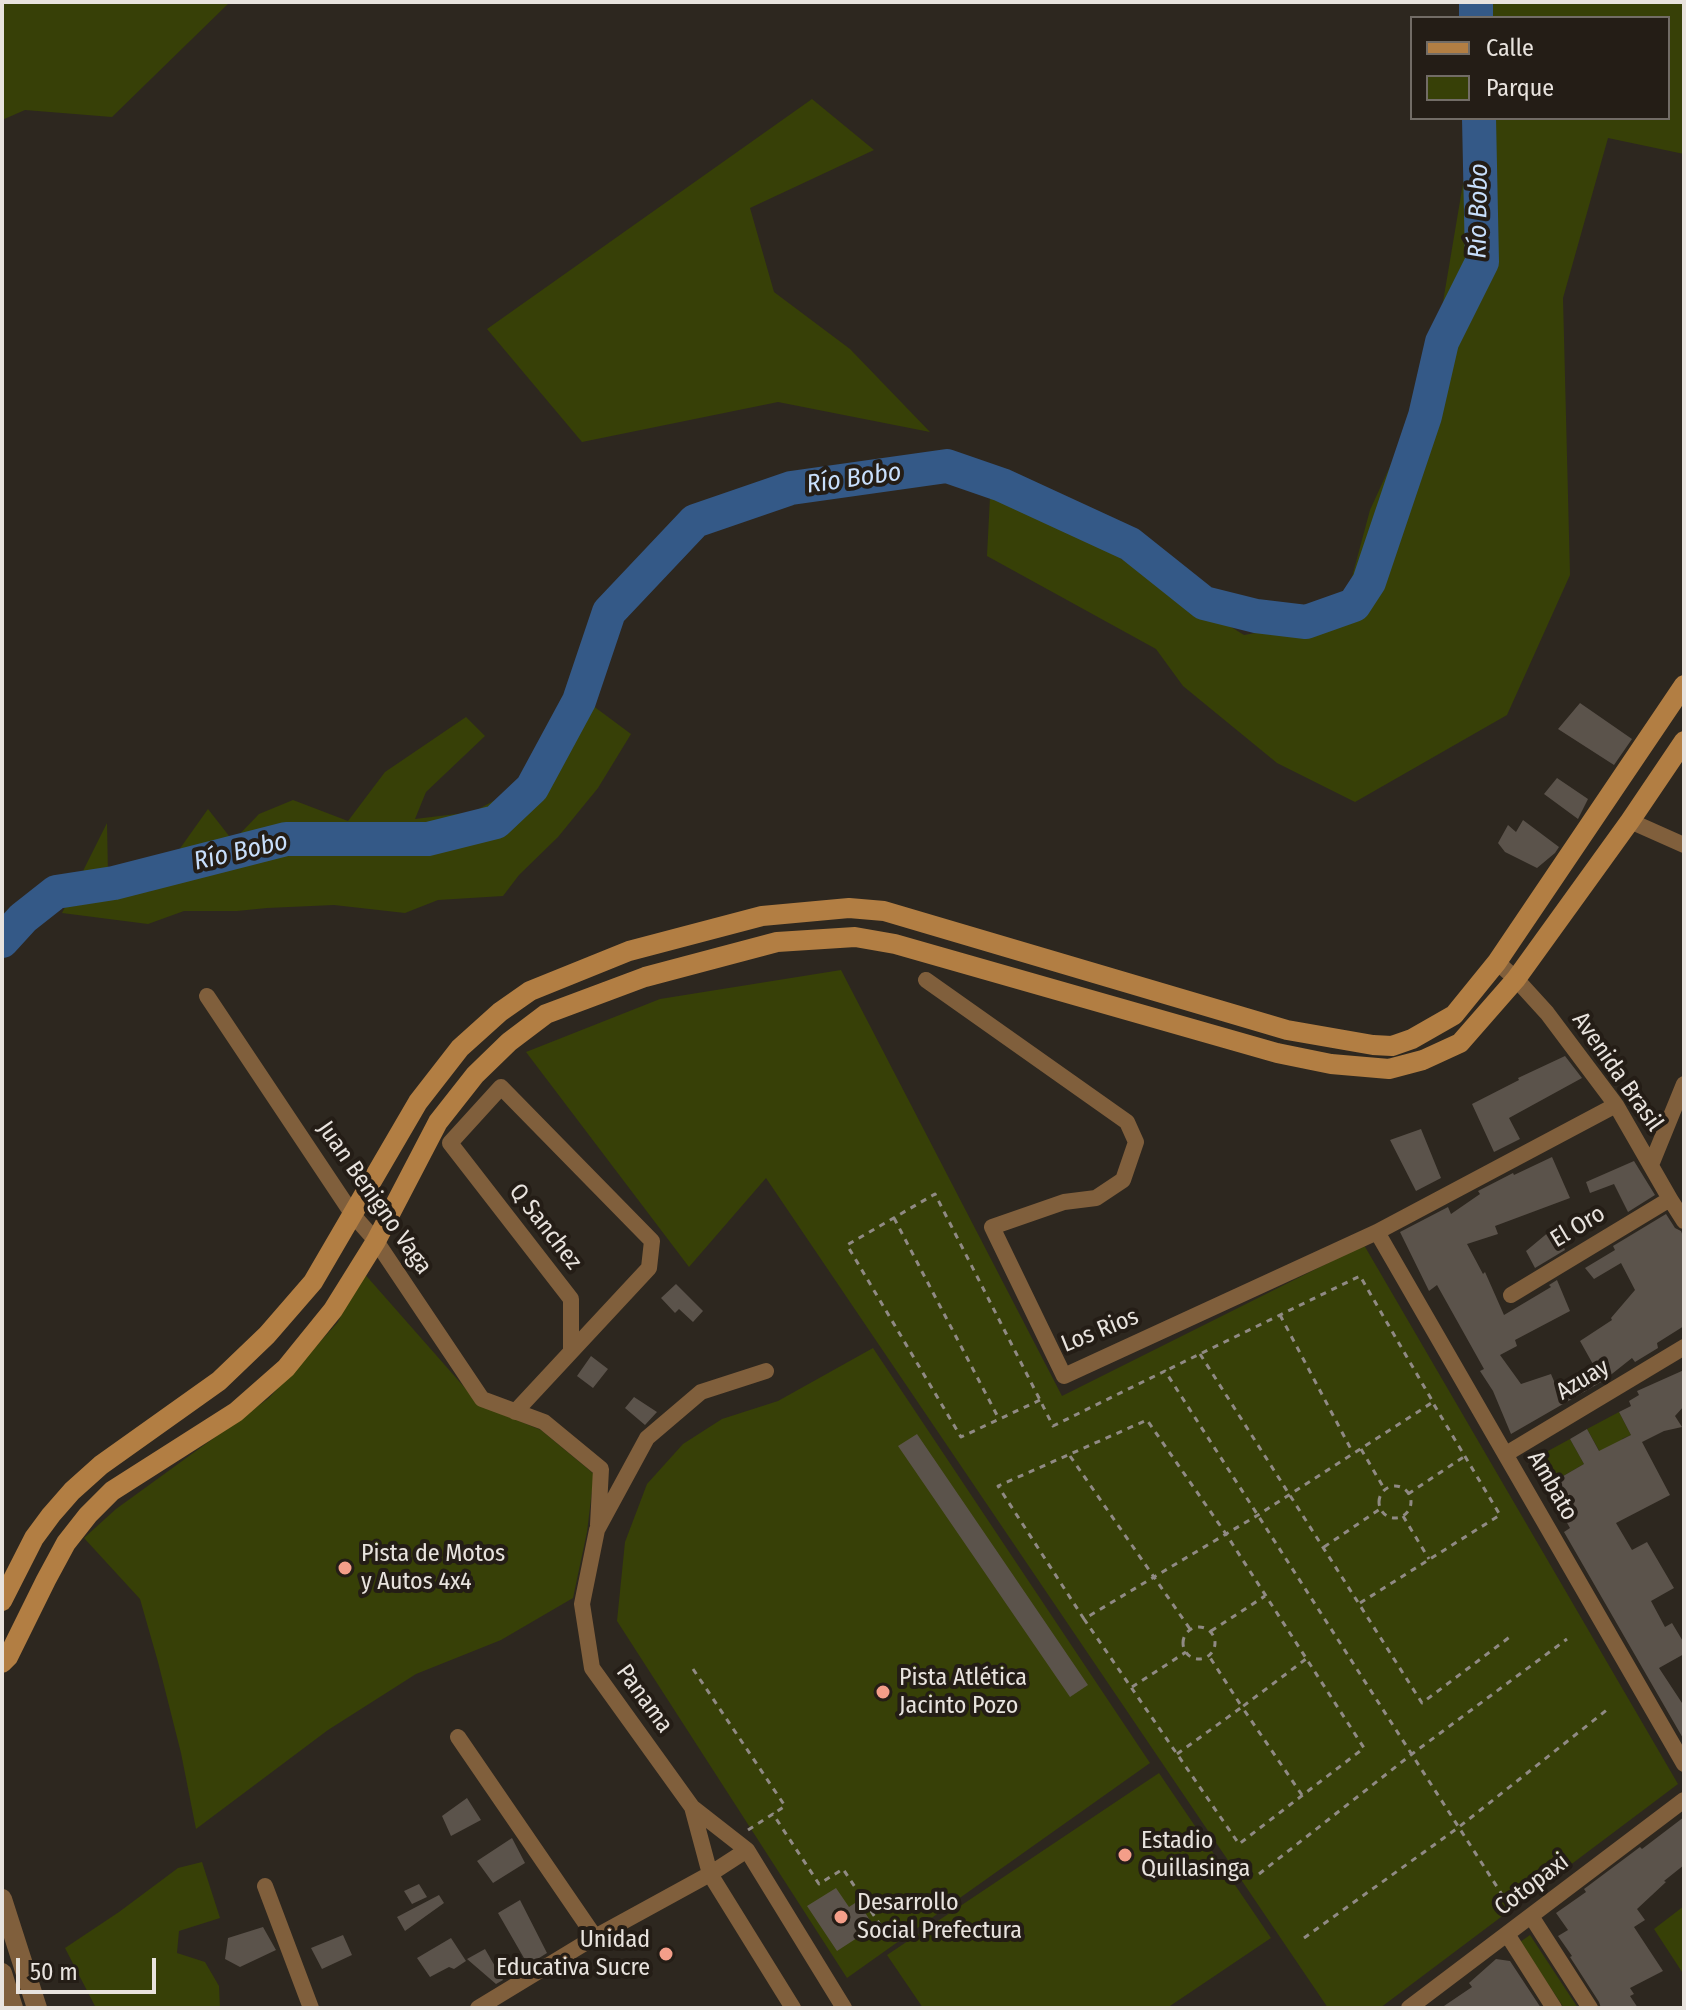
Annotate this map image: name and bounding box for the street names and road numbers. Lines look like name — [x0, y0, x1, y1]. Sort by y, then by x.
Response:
street label: Avenida Brasil — [1565, 1007, 1669, 1137]
street label: Juan Benigno Vaga — [310, 1116, 438, 1280]
street label: Q Sanchez — [503, 1178, 587, 1276]
street label: El Oro — [1546, 1200, 1610, 1254]
street label: Los Rios — [1057, 1303, 1143, 1359]
street label: Azuay — [1551, 1353, 1615, 1407]
street label: Ambato — [1521, 1446, 1583, 1526]
street label: Panama — [610, 1659, 678, 1739]
street label: Cotopaxi — [1489, 1848, 1575, 1922]

